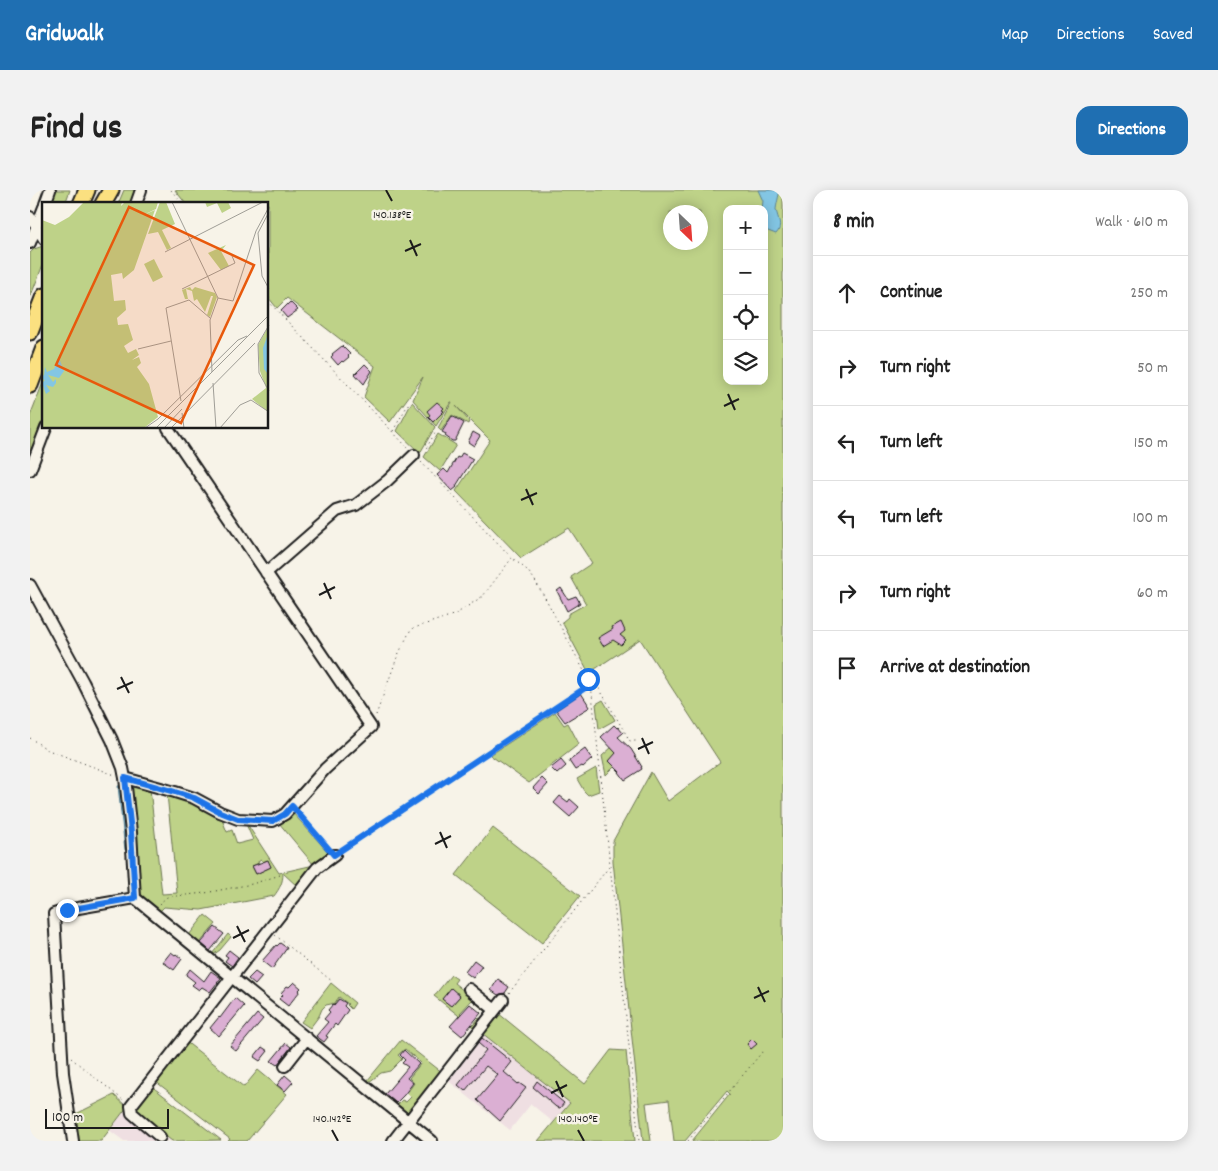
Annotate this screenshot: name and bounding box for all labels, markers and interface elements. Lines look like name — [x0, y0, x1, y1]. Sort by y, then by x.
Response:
text: Gridwalk — [25, 18, 104, 52]
text: Map — [1001, 23, 1028, 48]
text: Directions — [1056, 23, 1125, 48]
text: Saved — [1153, 23, 1193, 48]
text: Find us — [30, 105, 122, 155]
button: Directions — [1076, 106, 1188, 155]
inset map — [42, 202, 269, 429]
north arrow — [663, 205, 708, 250]
map controls — [723, 205, 768, 385]
button: + — [723, 205, 768, 250]
text: 140.138°E — [373, 207, 412, 224]
text: 8 min — [833, 208, 874, 238]
text: Walk · 610 m — [1095, 211, 1168, 234]
button: − — [723, 250, 768, 295]
icon: ahead — [833, 279, 861, 307]
text: Continue — [880, 280, 942, 307]
text: 250 m — [1130, 282, 1168, 305]
button: locate — [723, 295, 768, 340]
button: layers — [723, 340, 768, 385]
icon: right — [833, 354, 861, 382]
text: Turn right — [880, 355, 951, 382]
text: 50 m — [1137, 357, 1168, 380]
icon: left — [833, 429, 861, 457]
text: Turn left — [880, 430, 943, 457]
text: 150 m — [1134, 432, 1168, 455]
icon: left — [833, 504, 861, 532]
text: Turn left — [880, 505, 943, 532]
text: 100 m — [1132, 507, 1168, 530]
icon: right — [833, 579, 861, 607]
text: Turn right — [880, 580, 951, 607]
text: 60 m — [1137, 582, 1168, 605]
icon: arrive — [833, 654, 861, 682]
text: Arrive at destination — [880, 655, 1030, 682]
route start — [577, 668, 600, 691]
route end — [56, 899, 79, 922]
scale bar — [45, 1106, 169, 1129]
text: 100 m — [52, 1108, 83, 1128]
text: 140.142°E — [313, 1111, 352, 1128]
text: 140.140°E — [558, 1111, 598, 1128]

